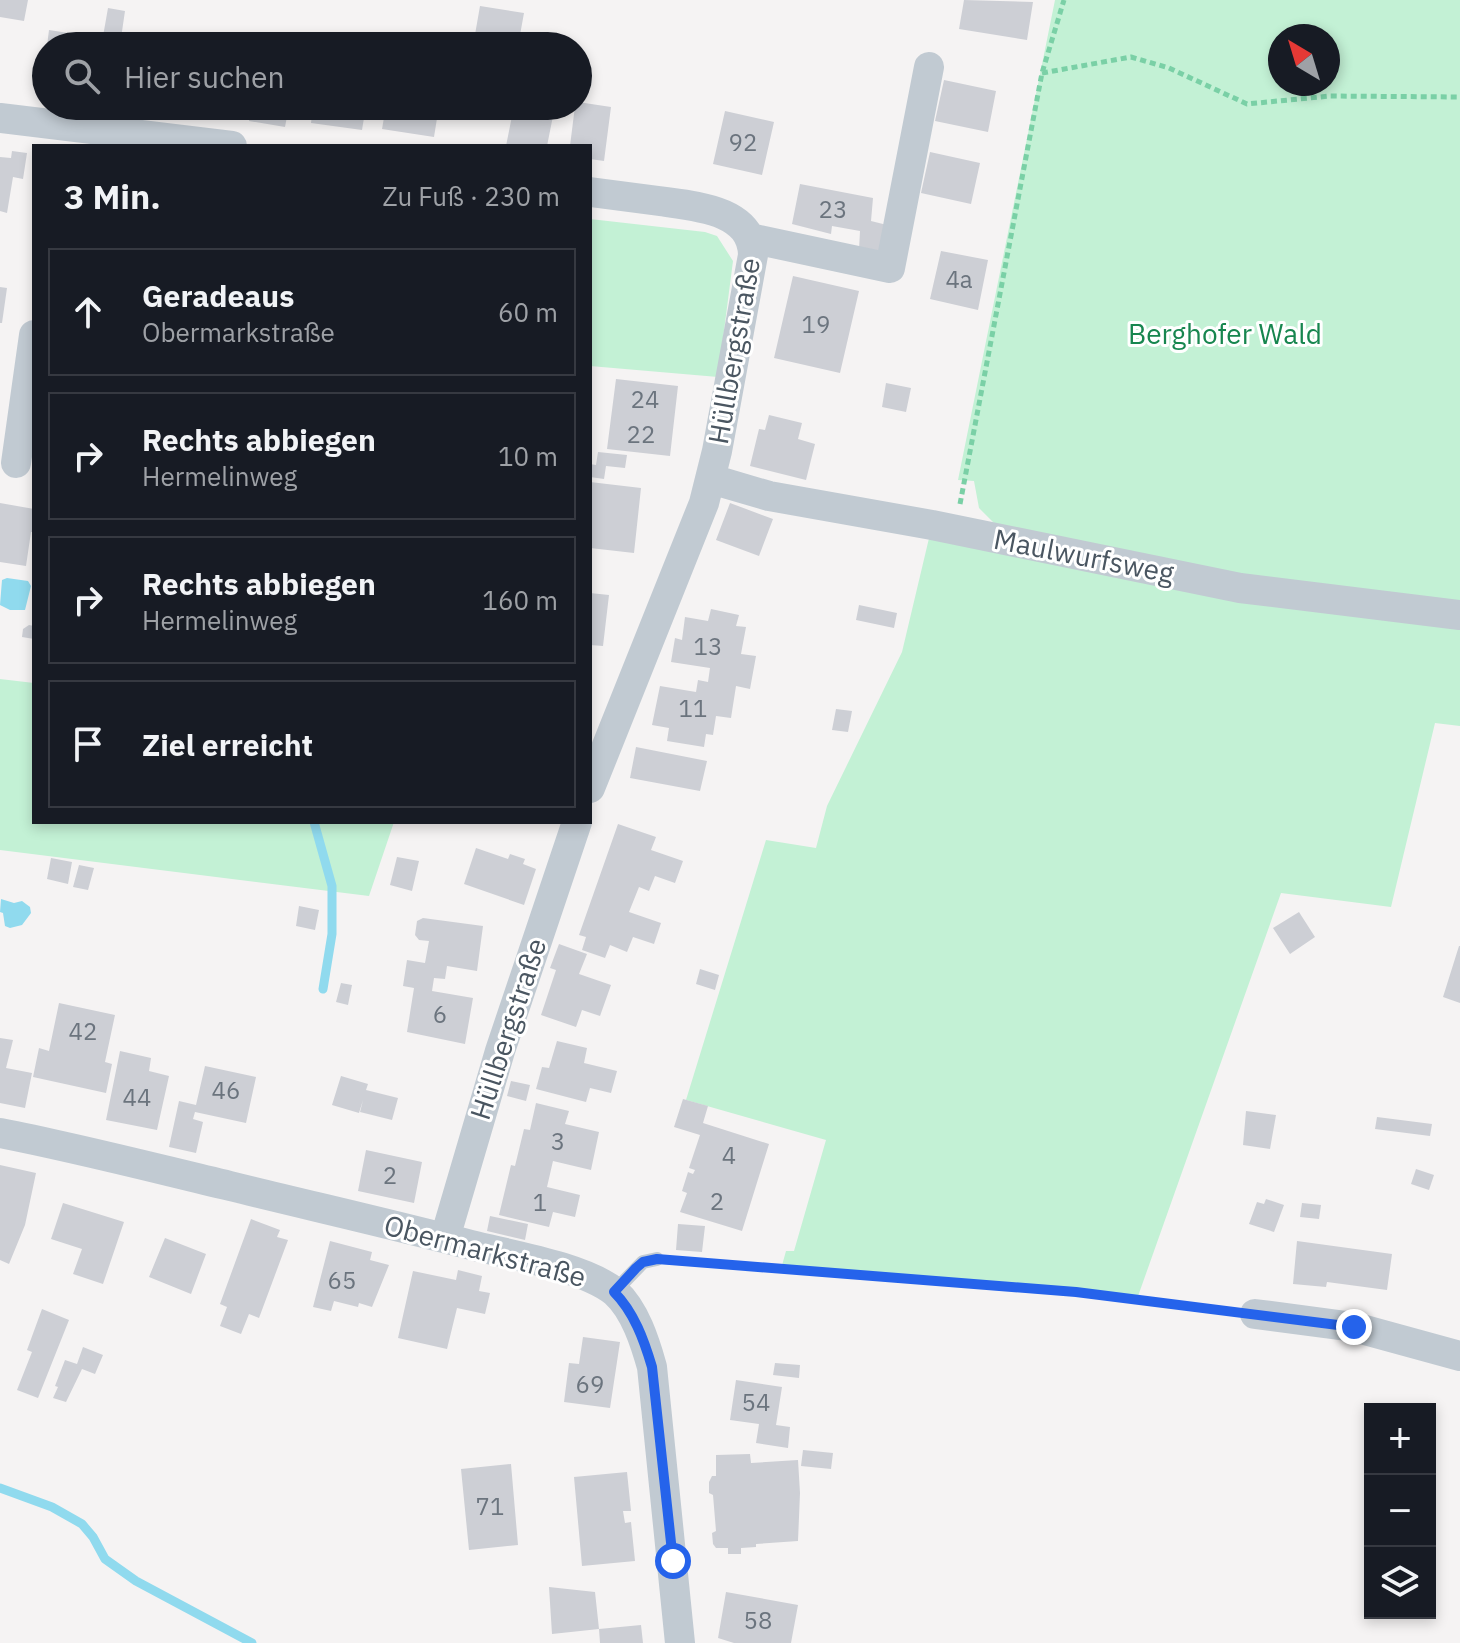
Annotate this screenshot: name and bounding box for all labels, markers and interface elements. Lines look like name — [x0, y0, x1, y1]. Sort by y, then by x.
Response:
north arrow — [1268, 24, 1340, 96]
search box — [32, 32, 592, 120]
icon: search — [60, 54, 104, 98]
text: Hier suchen — [124, 57, 285, 96]
house number: 92 — [729, 126, 757, 158]
text: 3 Min. — [64, 174, 161, 218]
text: Zu Fuß · 230 m — [382, 179, 560, 213]
house number: 23 — [819, 193, 847, 225]
street label: Hüllbergstraße — [699, 255, 768, 447]
house number: 4a — [945, 263, 973, 295]
text: Geradeaus — [142, 276, 294, 315]
icon: ahead — [66, 290, 110, 334]
text: 60 m — [498, 295, 558, 329]
house number: 19 — [802, 308, 830, 340]
text: Obermarkstraße — [142, 315, 335, 349]
park label: Berghofer Wald — [1128, 315, 1322, 352]
house number: 24 — [631, 383, 659, 415]
house number: 22 — [627, 418, 655, 450]
text: Rechts abbiegen — [142, 420, 376, 459]
icon: right — [66, 434, 110, 478]
text: 10 m — [498, 439, 558, 473]
text: Hermelinweg — [142, 459, 297, 493]
street label: Maulwurfsweg — [991, 520, 1178, 591]
text: Rechts abbiegen — [142, 564, 376, 603]
icon: right — [66, 578, 110, 622]
text: 160 m — [482, 583, 558, 617]
text: Hermelinweg — [142, 603, 297, 637]
house number: 13 — [694, 630, 722, 662]
house number: 11 — [679, 692, 707, 724]
icon: arrive — [66, 722, 110, 766]
text: Ziel erreicht — [142, 725, 313, 764]
street label: Hüllbergstraße — [461, 933, 554, 1124]
house number: 6 — [433, 998, 447, 1030]
house number: 42 — [69, 1015, 97, 1047]
house number: 46 — [212, 1074, 240, 1106]
house number: 44 — [123, 1081, 151, 1113]
house number: 3 — [551, 1125, 565, 1157]
house number: 4 — [722, 1139, 736, 1171]
house number: 2 — [383, 1159, 397, 1191]
house number: 2 — [710, 1185, 724, 1217]
house number: 1 — [533, 1186, 547, 1218]
street label: Obermarkstraße — [380, 1206, 590, 1295]
house number: 65 — [328, 1264, 356, 1296]
route end — [1336, 1309, 1372, 1345]
house number: 69 — [576, 1368, 604, 1400]
house number: 54 — [742, 1386, 770, 1418]
map controls — [1364, 1403, 1436, 1619]
button: + — [1364, 1403, 1436, 1475]
button: − — [1364, 1475, 1436, 1547]
house number: 71 — [476, 1490, 504, 1522]
route start — [655, 1543, 691, 1579]
button: layers — [1364, 1547, 1436, 1619]
house number: 58 — [744, 1604, 772, 1636]

